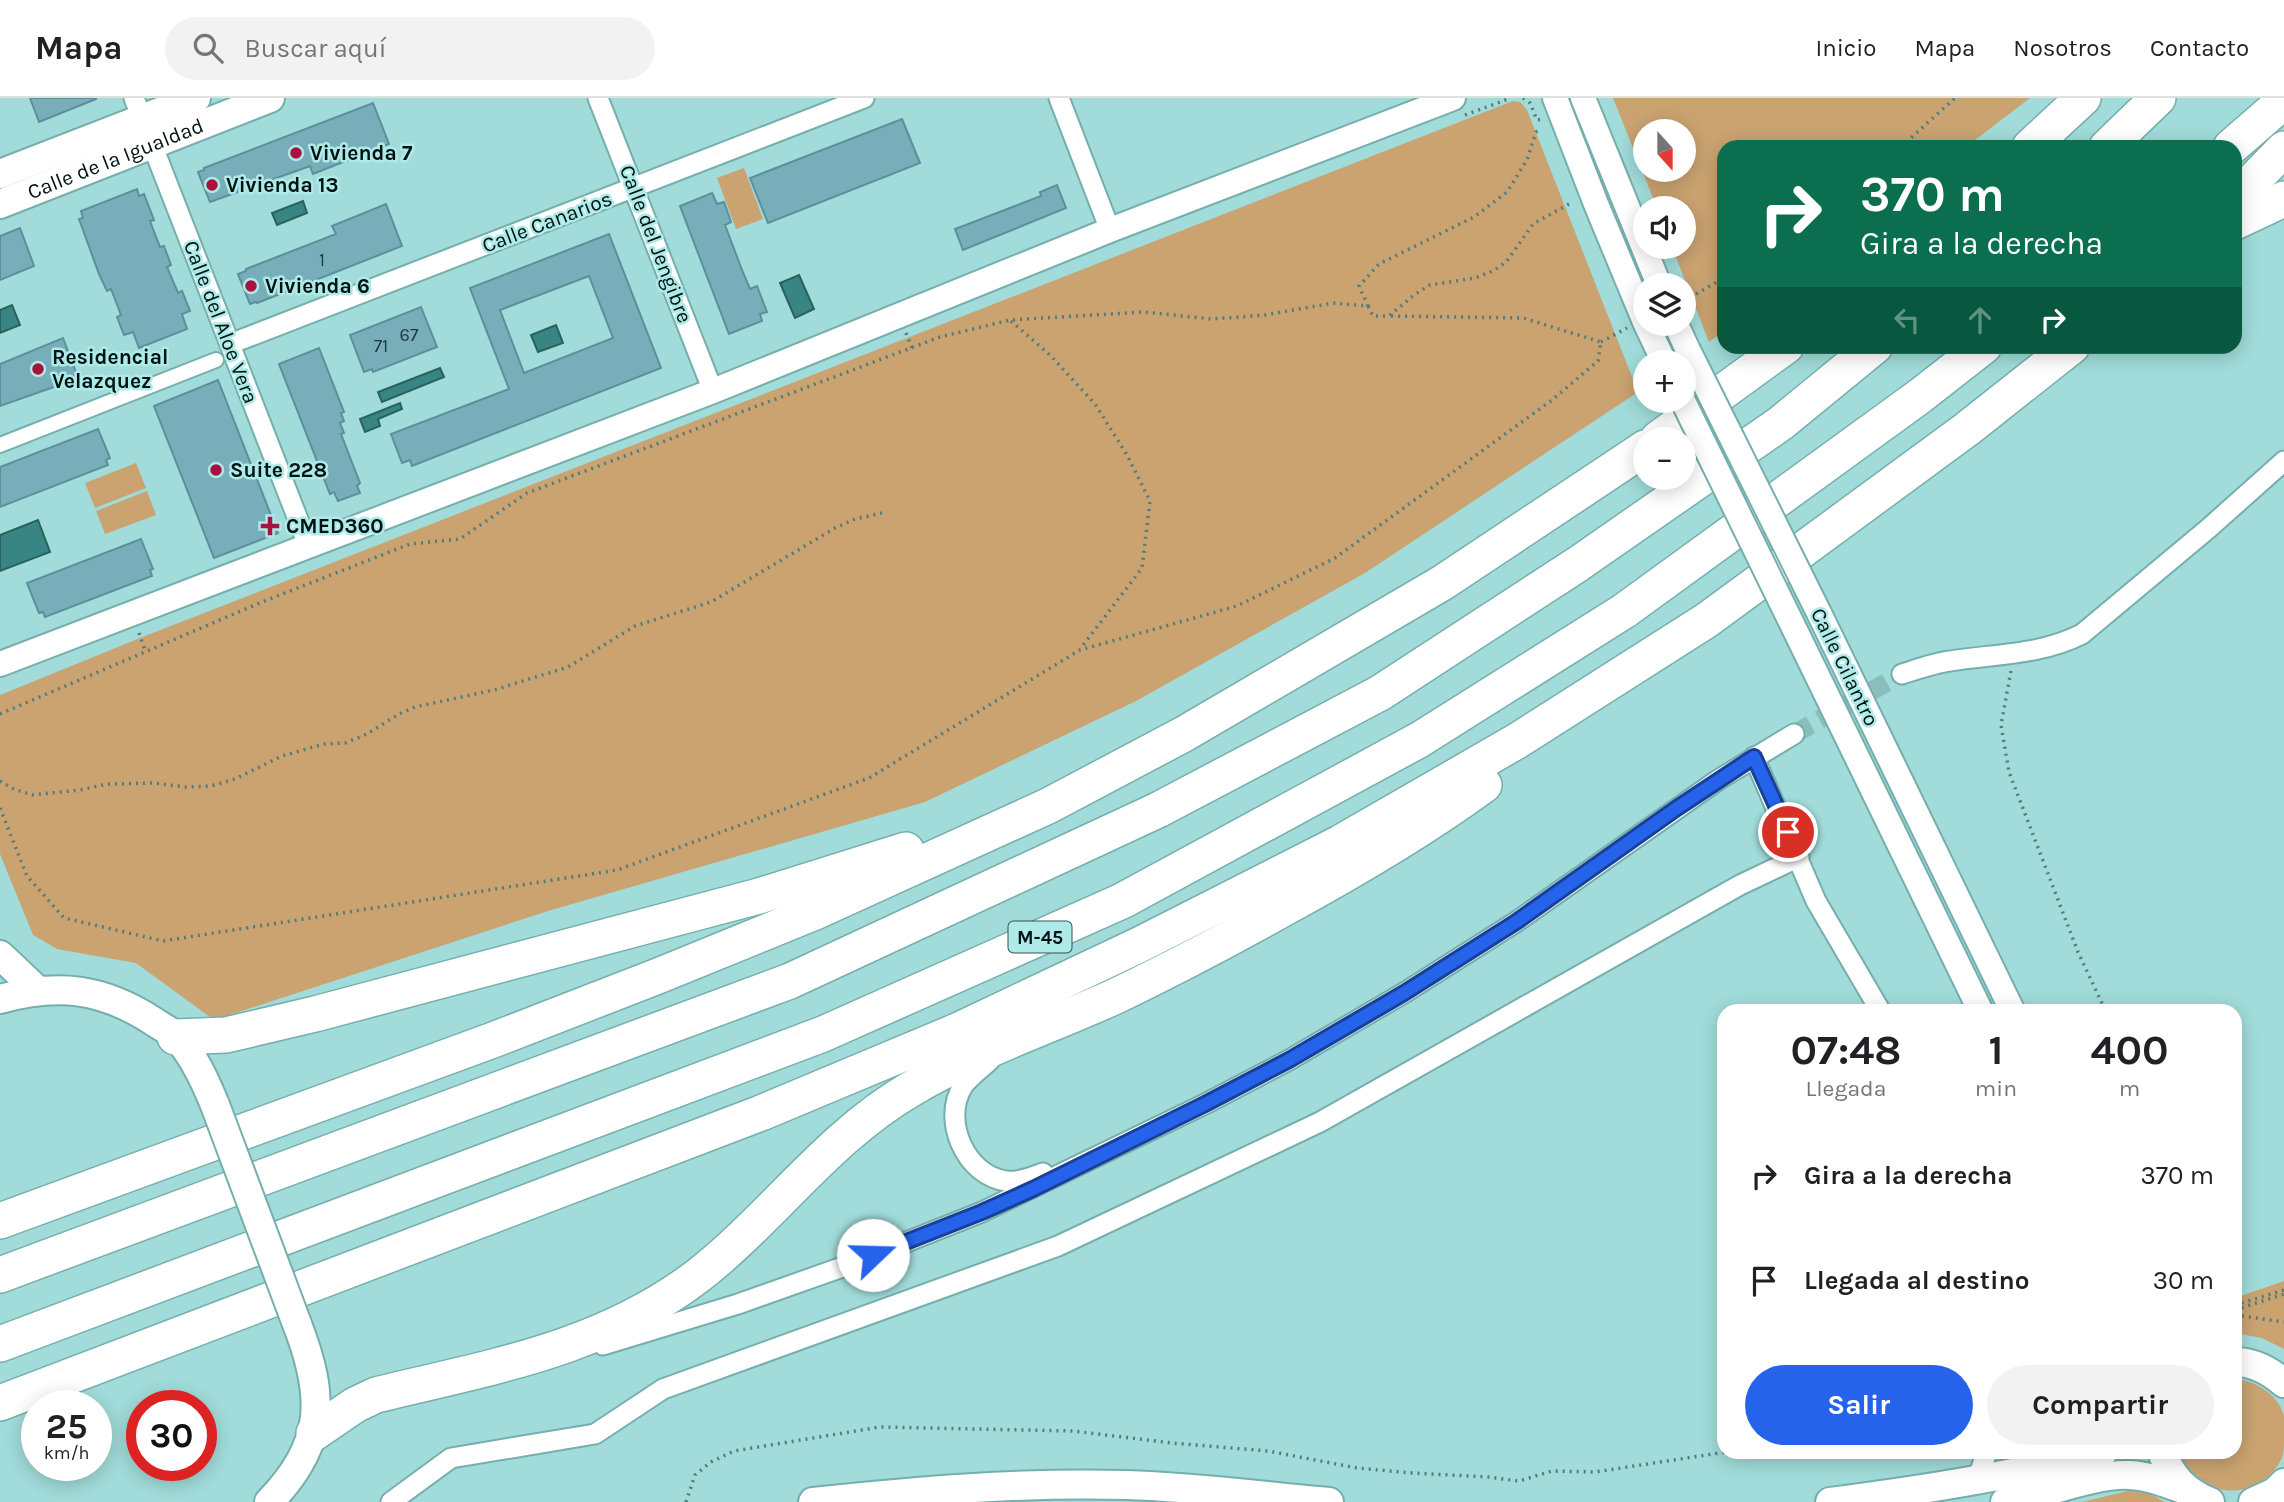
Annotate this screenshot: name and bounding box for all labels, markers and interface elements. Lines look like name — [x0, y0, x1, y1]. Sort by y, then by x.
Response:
search box — [165, 17, 655, 80]
text: Mapa — [35, 29, 123, 67]
icon: search — [189, 29, 227, 67]
text: Buscar aquí — [245, 33, 386, 64]
text: Inicio — [1815, 34, 1876, 62]
text: Mapa — [1914, 34, 1975, 62]
text: Nosotros — [2013, 34, 2112, 62]
text: Contacto — [2150, 34, 2249, 62]
street label: Calle de la Igualdad — [24, 113, 207, 204]
north arrow — [1633, 119, 1696, 182]
map controls — [1633, 119, 1696, 490]
place label: Vivienda 7 — [310, 141, 413, 165]
marker: Vivienda 7 — [288, 145, 304, 161]
street label: Calle del Jengibre — [615, 162, 697, 326]
text: 370 m — [1860, 166, 2005, 223]
icon: right — [1745, 168, 1836, 259]
place label: Vivienda 13 — [226, 173, 339, 197]
marker: Vivienda 13 — [204, 177, 220, 193]
street label: Calle Canarios — [479, 186, 615, 258]
button: sound — [1633, 196, 1696, 259]
text: Gira a la derecha — [1860, 225, 2103, 262]
street label: Calle del Aloe Vera — [179, 237, 263, 407]
house number: 1 — [319, 249, 325, 271]
button: layers — [1633, 273, 1696, 336]
place label: Vivienda 6 — [265, 274, 370, 298]
marker: Vivienda 6 — [243, 278, 259, 294]
icon: left — [1888, 301, 1926, 339]
icon: ahead — [1961, 301, 1999, 339]
icon: right — [2034, 301, 2072, 339]
house number: 67 — [400, 324, 419, 346]
house number: 71 — [374, 335, 388, 357]
place label: Residencial Velazquez — [52, 345, 168, 394]
button: + — [1633, 350, 1696, 413]
marker: Residencial Velazquez — [30, 361, 46, 377]
button: − — [1633, 427, 1696, 490]
place label: Suite 228 — [230, 458, 327, 482]
marker: Suite 228 — [208, 462, 224, 478]
place label: CMED360 — [286, 514, 384, 538]
marker: CMED360 — [260, 516, 280, 536]
street label: Calle Cilantro — [1806, 604, 1884, 730]
pin — [1758, 802, 1818, 862]
icon: arrive — [1769, 813, 1807, 851]
road number: M-45 — [1009, 922, 1072, 952]
text: 07:48 — [1790, 1025, 1901, 1075]
text: 1 — [1988, 1025, 2003, 1075]
text: 400 — [2090, 1025, 2169, 1075]
text: Llegada — [1805, 1075, 1886, 1102]
text: min — [1975, 1075, 2017, 1102]
text: m — [2119, 1075, 2140, 1102]
icon: right — [1745, 1157, 1783, 1195]
text: Gira a la derecha — [1804, 1160, 2013, 1191]
text: 370 m — [2141, 1160, 2214, 1191]
position arrow — [836, 1218, 910, 1292]
icon: arrive — [1745, 1262, 1783, 1300]
text: Llegada al destino — [1804, 1265, 2030, 1296]
text: 30 m — [2153, 1265, 2214, 1296]
button: Salir — [1745, 1365, 1973, 1445]
button: Compartir — [1987, 1365, 2214, 1445]
speed limit sign: 30 — [126, 1390, 217, 1481]
text: 25 — [46, 1406, 87, 1447]
text: km/h — [44, 1442, 89, 1464]

